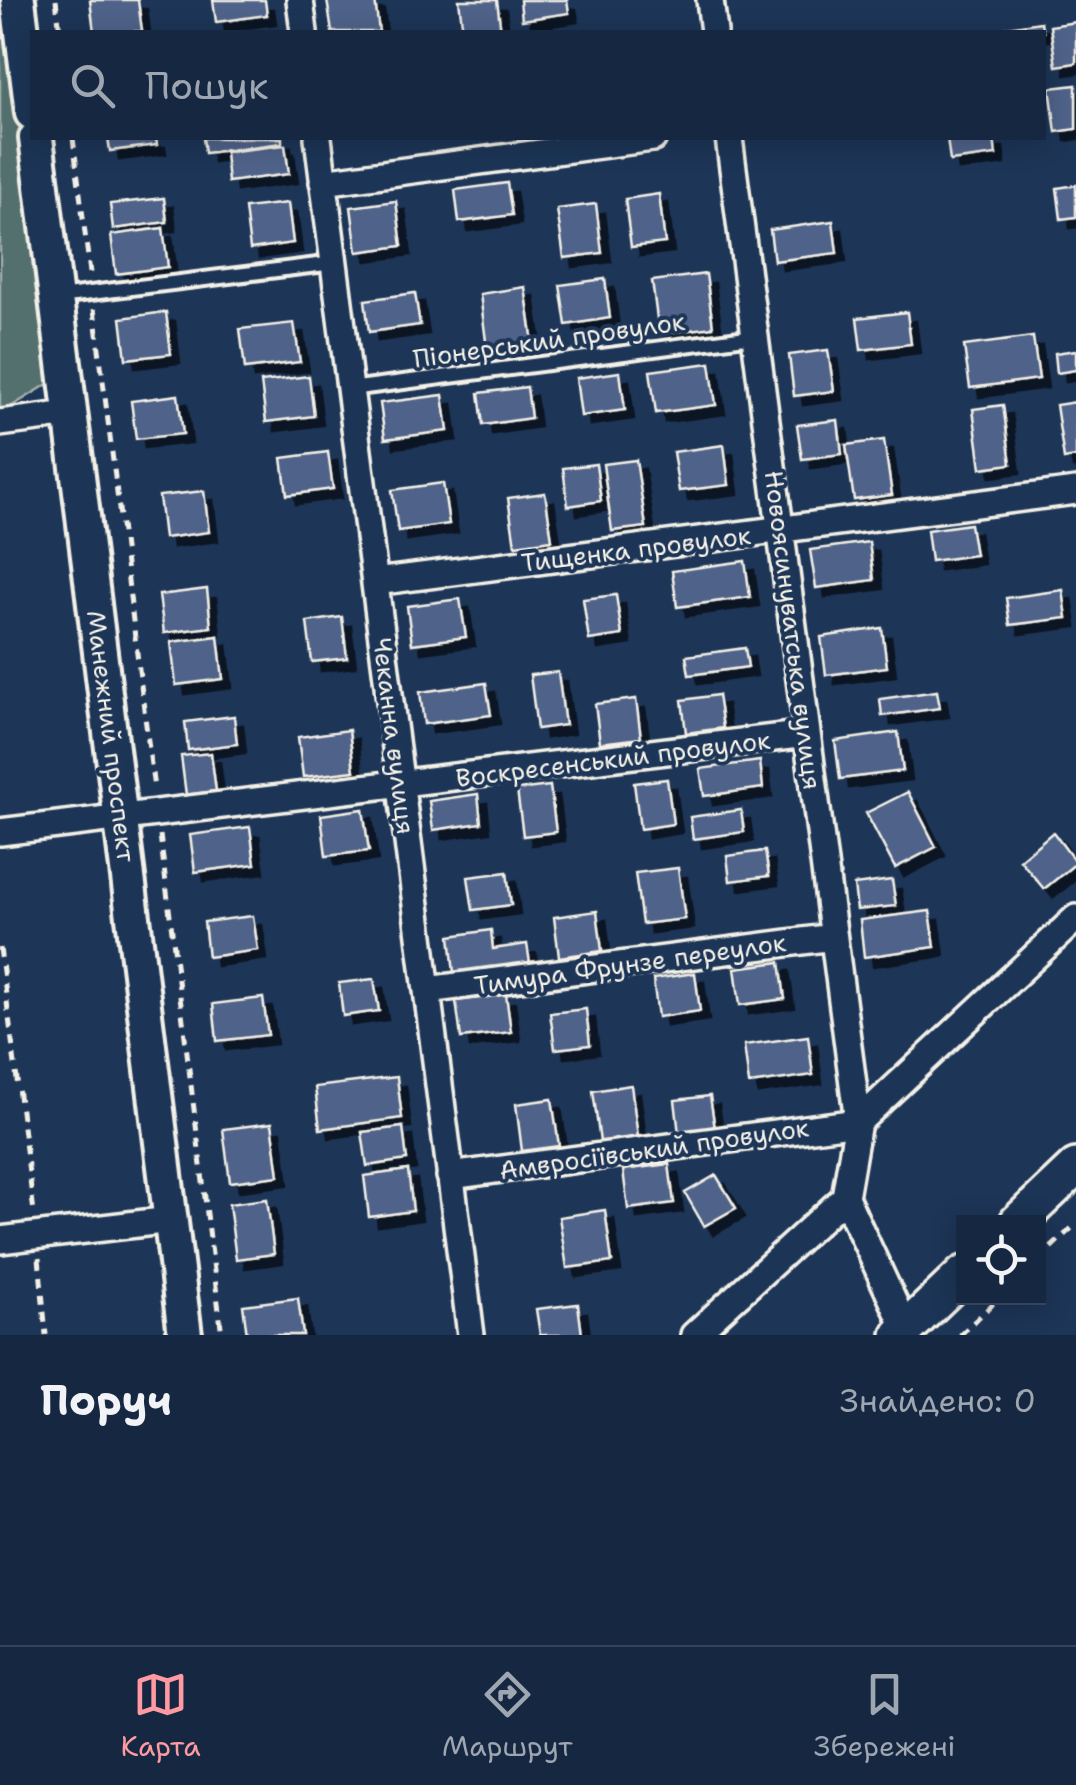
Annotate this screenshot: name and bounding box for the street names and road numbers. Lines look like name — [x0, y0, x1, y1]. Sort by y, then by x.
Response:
street label: Пiонерський провулок — [411, 304, 687, 376]
street label: Новоясинуватська вулиця — [757, 469, 829, 791]
street label: Тищенка провулок — [519, 518, 753, 580]
street label: Манежний проспект — [79, 608, 143, 864]
street label: Чеканна вулиця — [365, 636, 423, 836]
street label: Воскресенський провулок — [454, 723, 772, 795]
street label: Тимура Фрунзе переулок — [472, 925, 788, 1003]
street label: Амвросіївський провулок — [497, 1110, 811, 1188]

